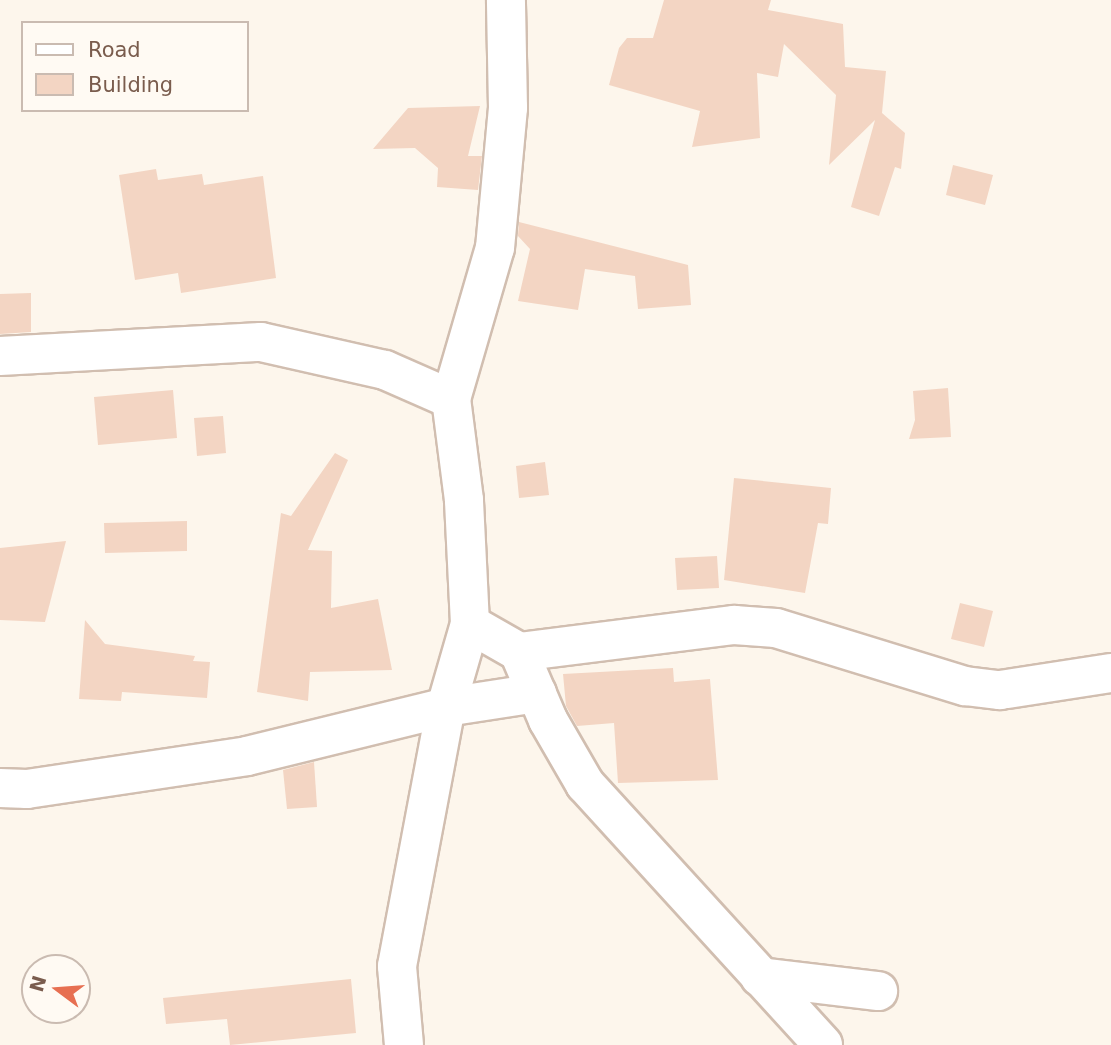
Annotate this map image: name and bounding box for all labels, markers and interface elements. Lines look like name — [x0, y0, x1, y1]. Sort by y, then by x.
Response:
legend — [21, 21, 248, 112]
text: Road — [88, 38, 141, 62]
text: Building — [88, 73, 173, 97]
north arrow — [21, 954, 91, 1024]
text: N — [25, 973, 51, 994]

